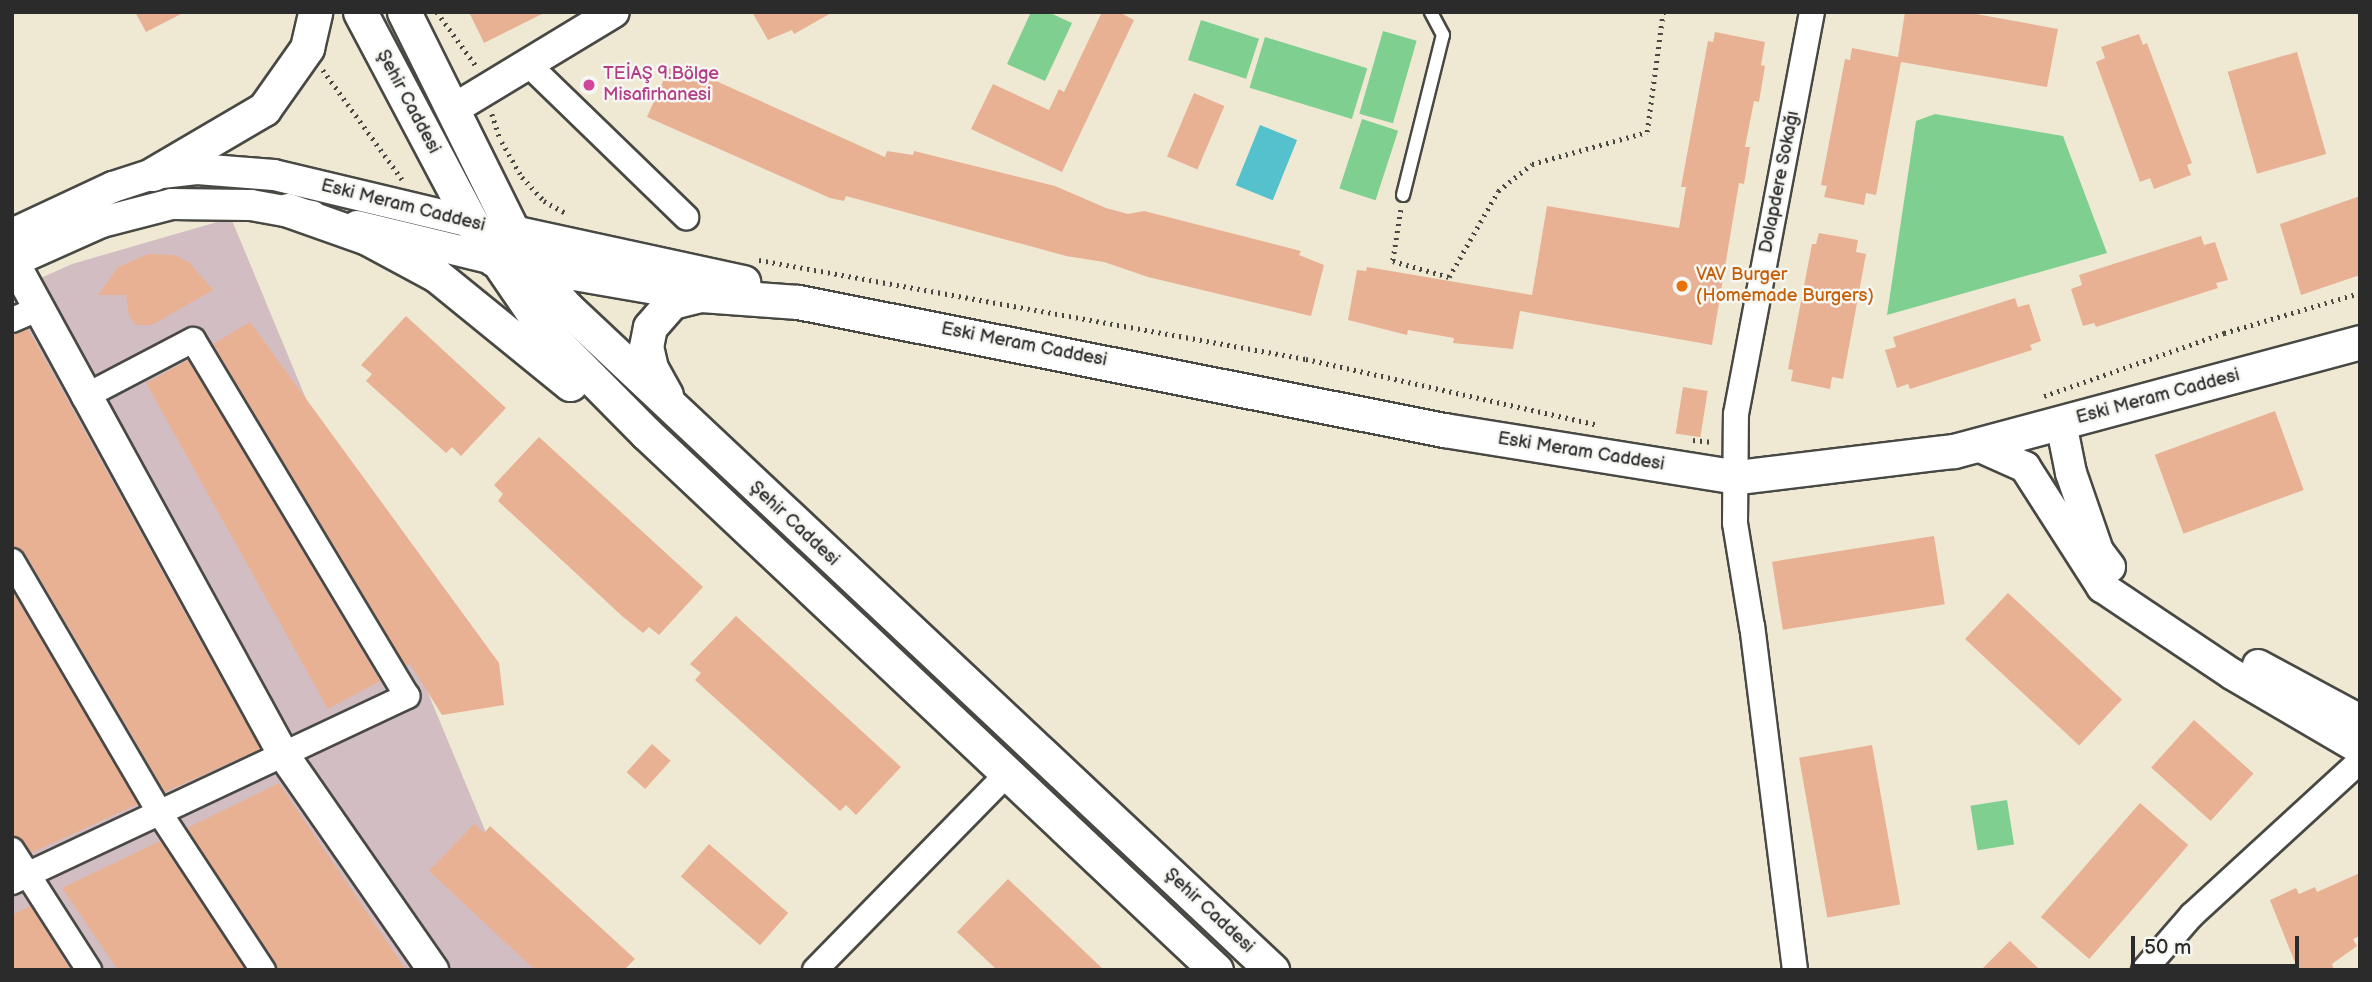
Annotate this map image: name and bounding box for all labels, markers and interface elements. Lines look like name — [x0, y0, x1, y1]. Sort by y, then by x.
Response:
street label: Şehir Caddesi — [372, 46, 444, 158]
place label: TEİAŞ 9.Bölge Misafirhanesi — [603, 64, 719, 106]
marker: TEİAŞ 9.Bölge Misafirhanesi — [581, 77, 597, 93]
street label: Dolapdere Sokağı — [1756, 109, 1804, 255]
street label: Eski Meram Caddesi — [319, 175, 487, 237]
place label: VAV Burger (Homemade Burgers) — [1696, 265, 1874, 308]
marker: VAV Burger (Homemade Burgers) — [1674, 278, 1690, 294]
street label: Eski Meram Caddesi — [939, 318, 1109, 372]
street label: Eski Meram Caddesi — [2074, 365, 2242, 429]
street label: Eski Meram Caddesi — [1496, 428, 1666, 476]
street label: Şehir Caddesi — [745, 477, 843, 571]
street label: Şehir Caddesi — [1160, 864, 1258, 958]
scale bar — [2134, 922, 2302, 966]
text: 50 m — [2144, 935, 2191, 960]

